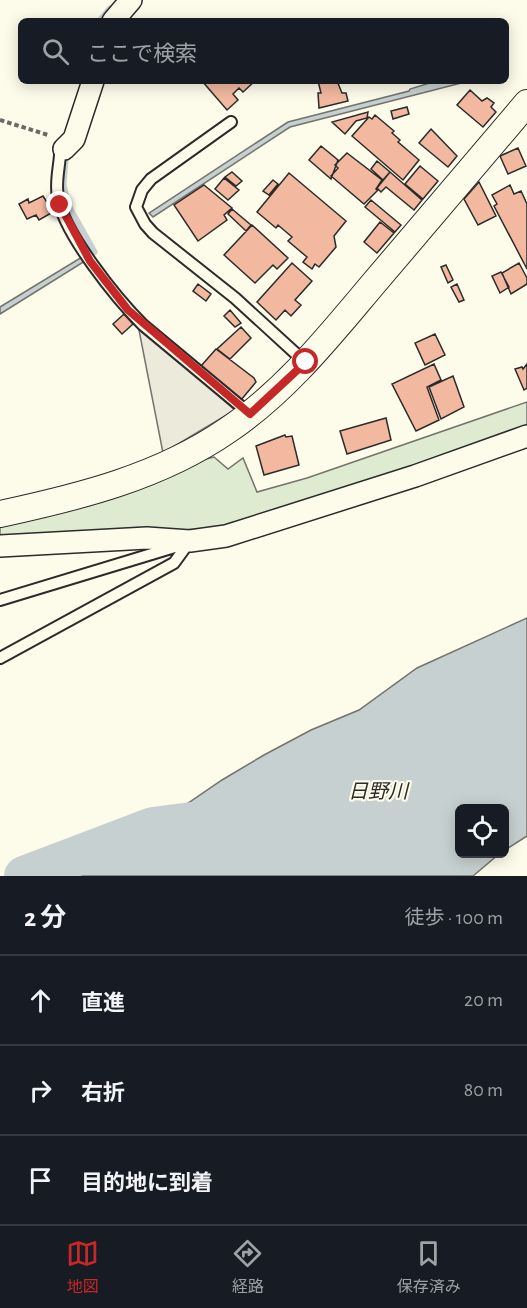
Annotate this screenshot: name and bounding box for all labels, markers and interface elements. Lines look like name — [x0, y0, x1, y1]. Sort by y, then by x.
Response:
search box — [18, 18, 509, 84]
icon: search — [39, 35, 72, 68]
text: ここで検索 — [87, 43, 197, 65]
route end — [46, 191, 72, 217]
route start — [292, 348, 318, 374]
water label: 日野川 — [348, 782, 410, 802]
map controls — [455, 804, 509, 858]
button: locate — [455, 804, 509, 858]
text: 2 分 — [24, 905, 66, 931]
text: 徒歩 · 100 m — [405, 908, 503, 928]
icon: ahead — [24, 984, 57, 1017]
text: 20 m — [464, 990, 503, 1010]
text: 直進 — [81, 992, 125, 1014]
icon: right — [24, 1074, 57, 1107]
text: 80 m — [464, 1080, 503, 1100]
text: 右折 — [81, 1082, 125, 1104]
icon: arrive — [24, 1164, 57, 1197]
text: 目的地に到着 — [81, 1172, 213, 1194]
tab: 地図 — [66, 1237, 99, 1297]
tab: 経路 — [231, 1237, 264, 1297]
tab: 保存済み — [397, 1237, 461, 1297]

